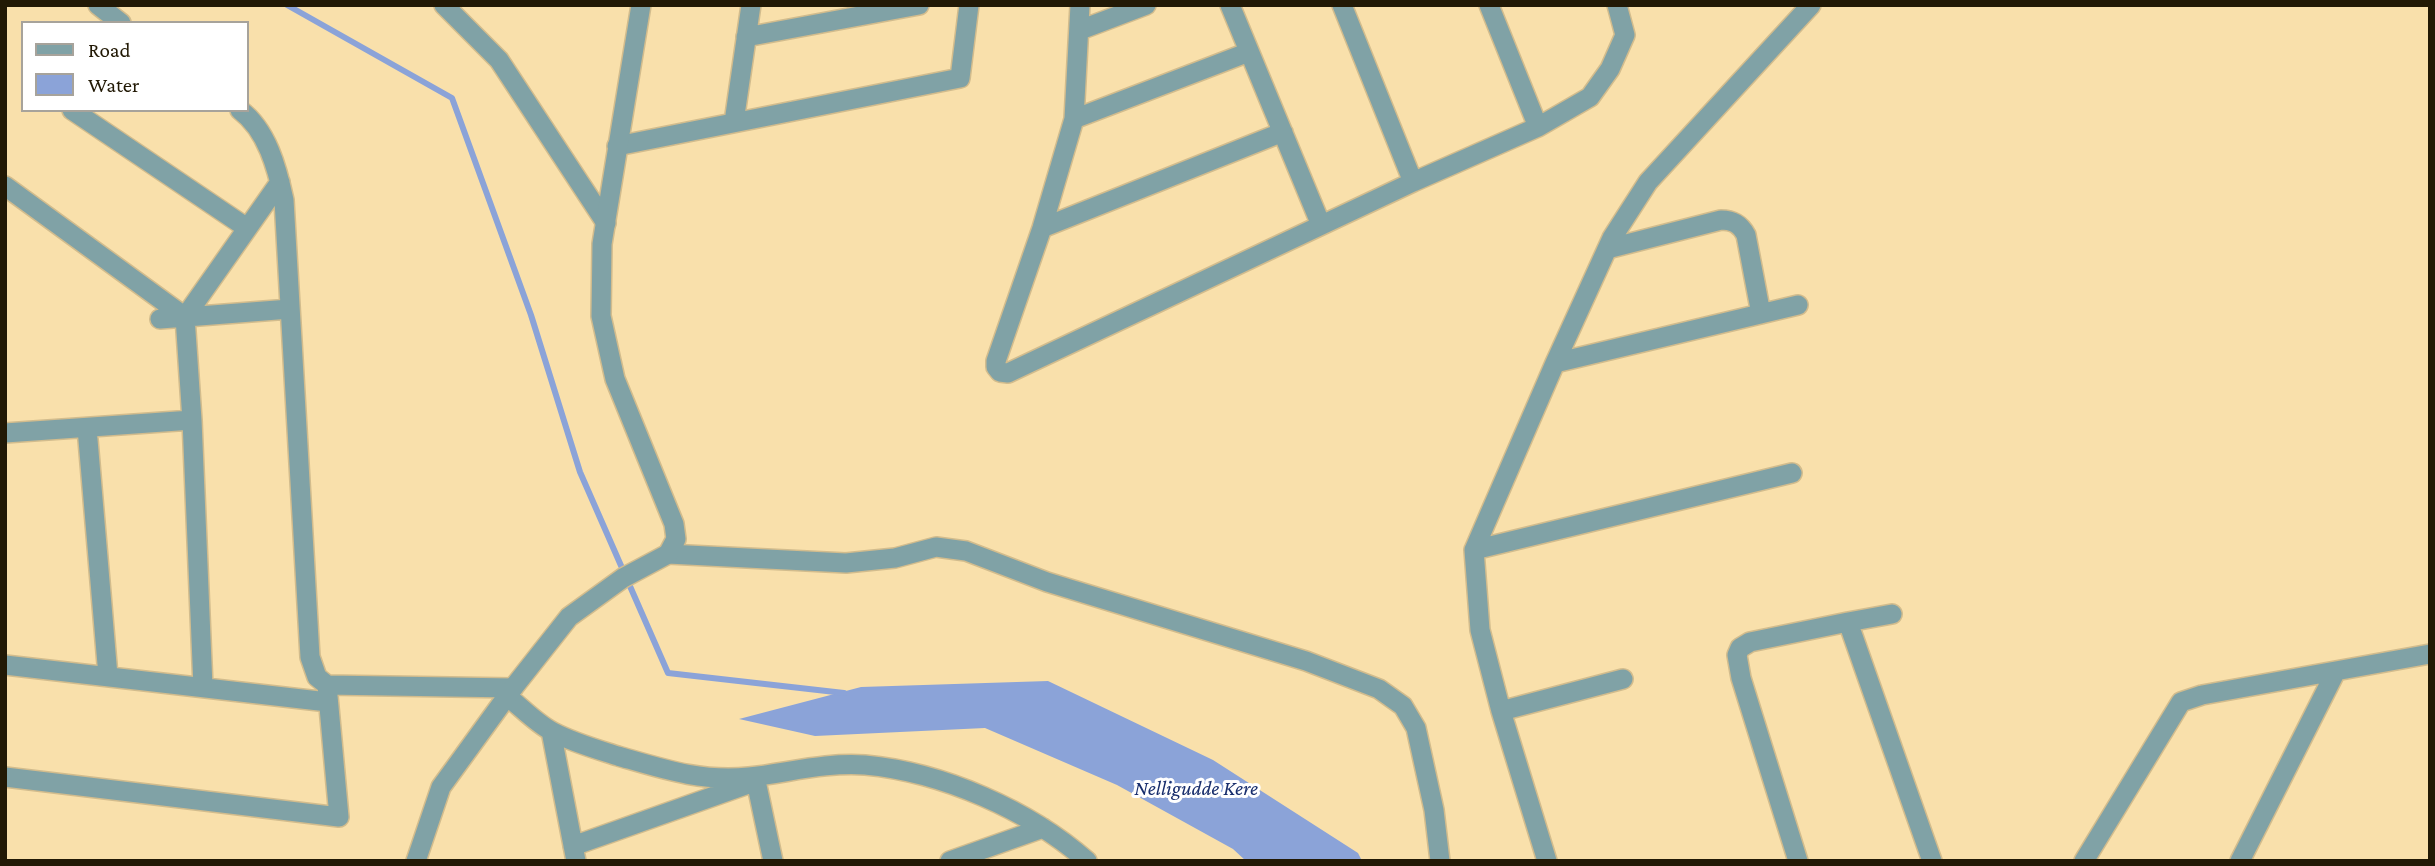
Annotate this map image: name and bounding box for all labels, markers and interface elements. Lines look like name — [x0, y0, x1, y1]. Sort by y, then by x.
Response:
legend — [21, 21, 248, 112]
text: Road — [88, 38, 131, 62]
text: Water — [88, 73, 140, 97]
water label: Nelligudde Kere — [1134, 776, 1258, 802]

